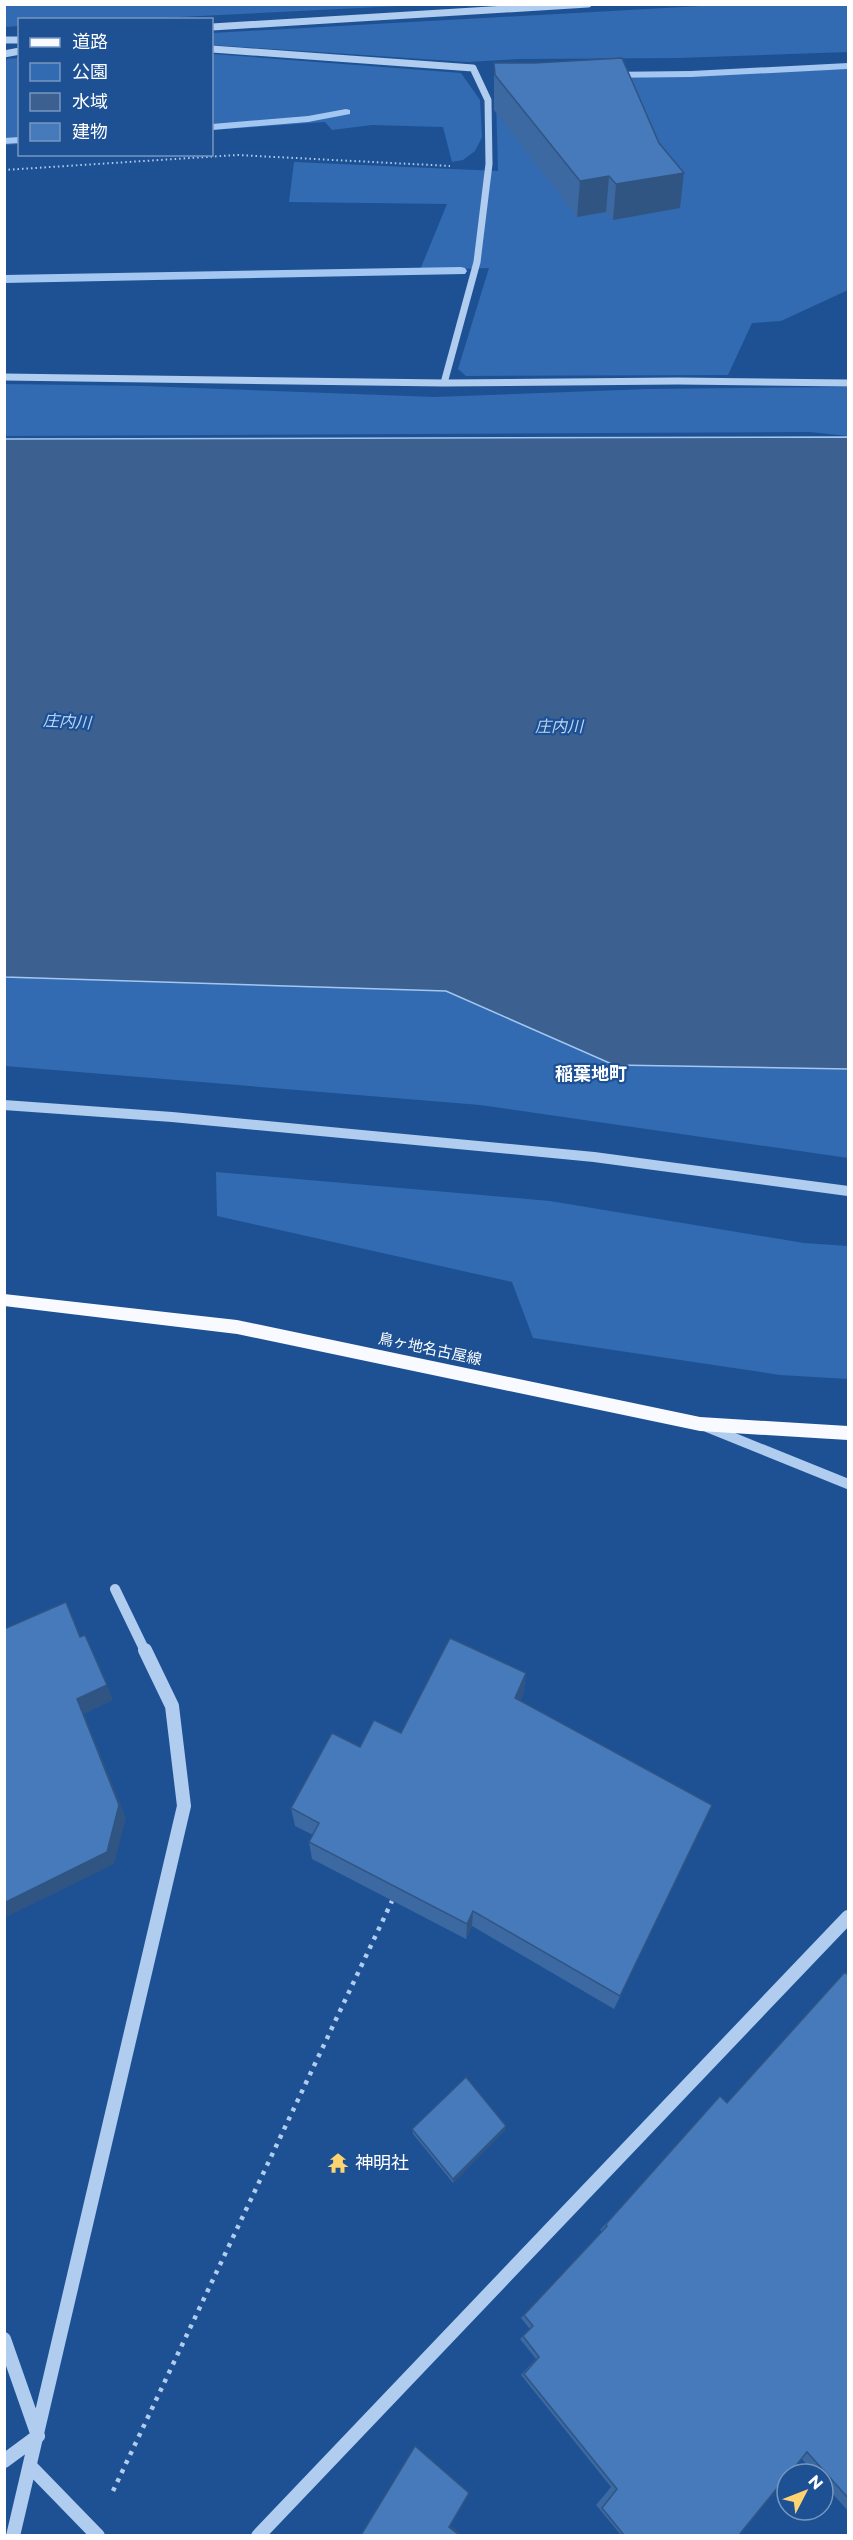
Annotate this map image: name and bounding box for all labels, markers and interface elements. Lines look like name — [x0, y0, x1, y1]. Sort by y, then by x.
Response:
legend — [18, 18, 213, 156]
text: 道路 — [72, 31, 108, 53]
text: 公園 — [72, 61, 108, 83]
text: 水域 — [72, 91, 108, 113]
text: 建物 — [72, 121, 108, 143]
water label: 庄内川 — [43, 711, 93, 732]
water label: 庄内川 — [535, 717, 585, 736]
district label: 稲葉地町 — [555, 1063, 627, 1085]
street label: 鳥ヶ地名古屋線 — [377, 1328, 483, 1369]
temple icon: 神明社 — [326, 2151, 350, 2175]
place label: 神明社 — [355, 2152, 409, 2174]
north arrow — [775, 2462, 835, 2522]
text: N — [804, 2471, 827, 2493]

